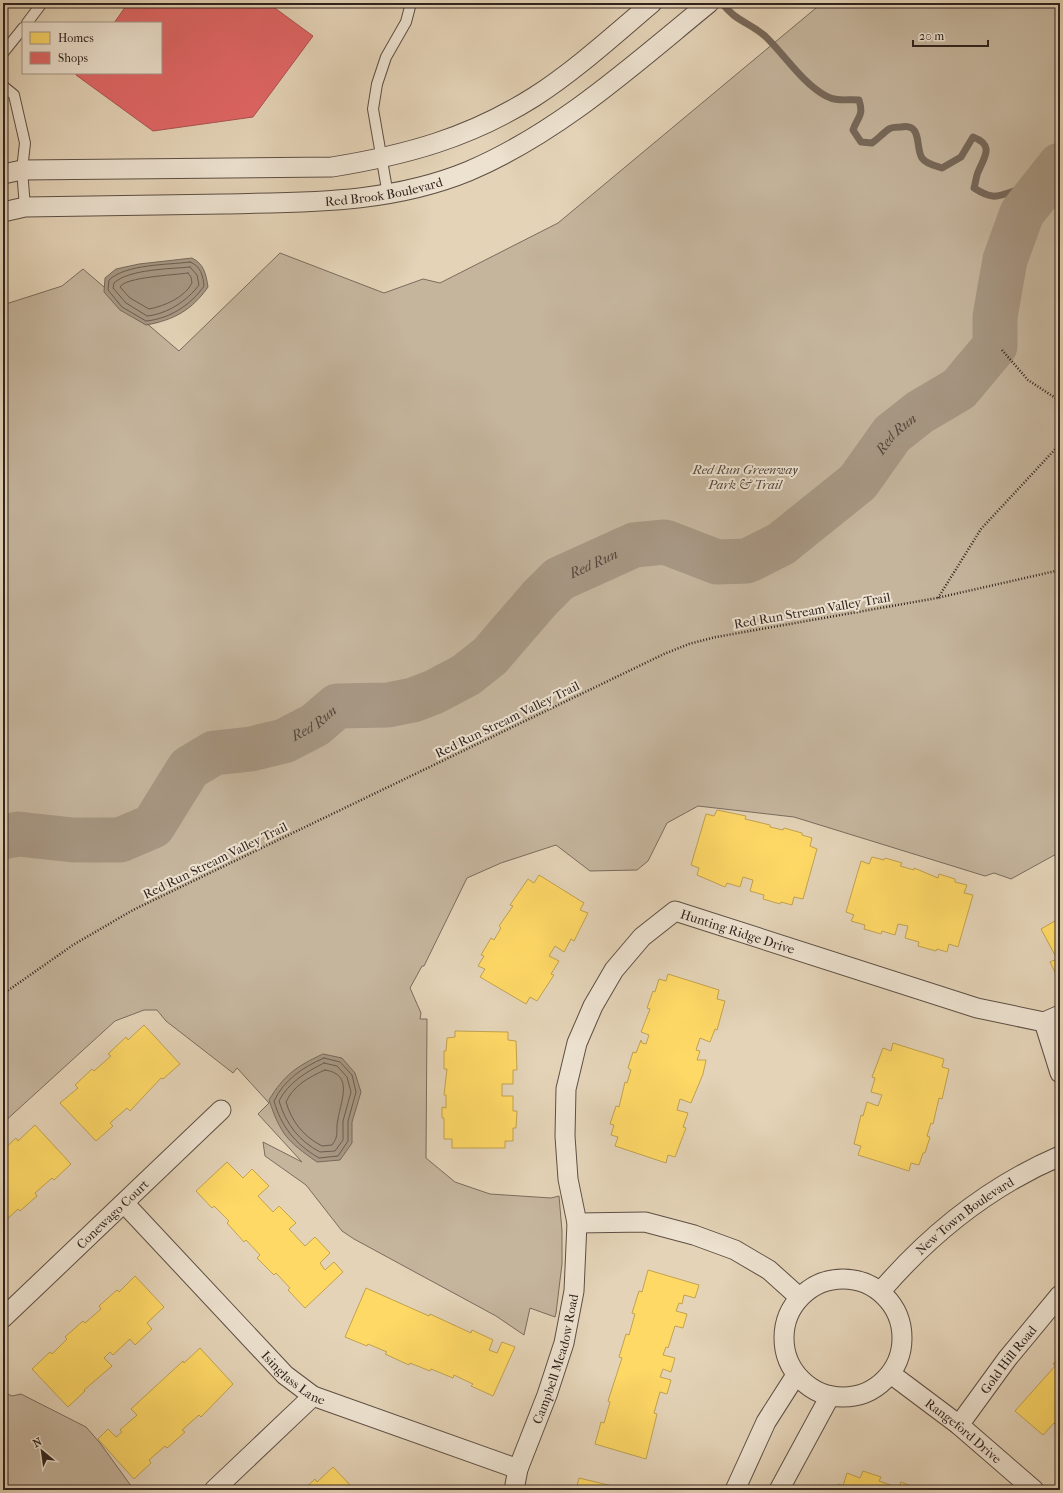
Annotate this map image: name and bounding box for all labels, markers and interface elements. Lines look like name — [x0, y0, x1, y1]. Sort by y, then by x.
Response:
legend — [22, 22, 162, 74]
scale bar — [913, 22, 988, 48]
text: 20 m — [919, 29, 944, 43]
text: Homes — [58, 31, 94, 45]
text: Shops — [58, 51, 88, 65]
street label: Red Brook Boulevard — [324, 174, 445, 209]
water label: Red Run — [872, 410, 920, 459]
park label: Red Run Greenway Park & Trail — [691, 462, 798, 492]
water label: Red Run — [566, 545, 621, 583]
street label: Red Run Stream Valley Trail — [733, 589, 892, 632]
street label: Red Run Stream Valley Trail — [433, 678, 582, 761]
water label: Red Run — [288, 702, 341, 745]
street label: Red Run Stream Valley Trail — [141, 819, 290, 902]
street label: Hunting Ridge Drive — [679, 906, 797, 957]
street label: New Town Boulevard — [913, 1173, 1017, 1258]
street label: Conewago Court — [73, 1176, 152, 1252]
street label: Campbell Meadow Road — [529, 1292, 581, 1426]
street label: Gold Hill Road — [977, 1322, 1040, 1397]
street label: Isinglass Lane — [258, 1348, 328, 1408]
street label: Rangeford Drive — [922, 1395, 1005, 1467]
north arrow — [22, 1431, 62, 1471]
text: N — [31, 1435, 45, 1450]

